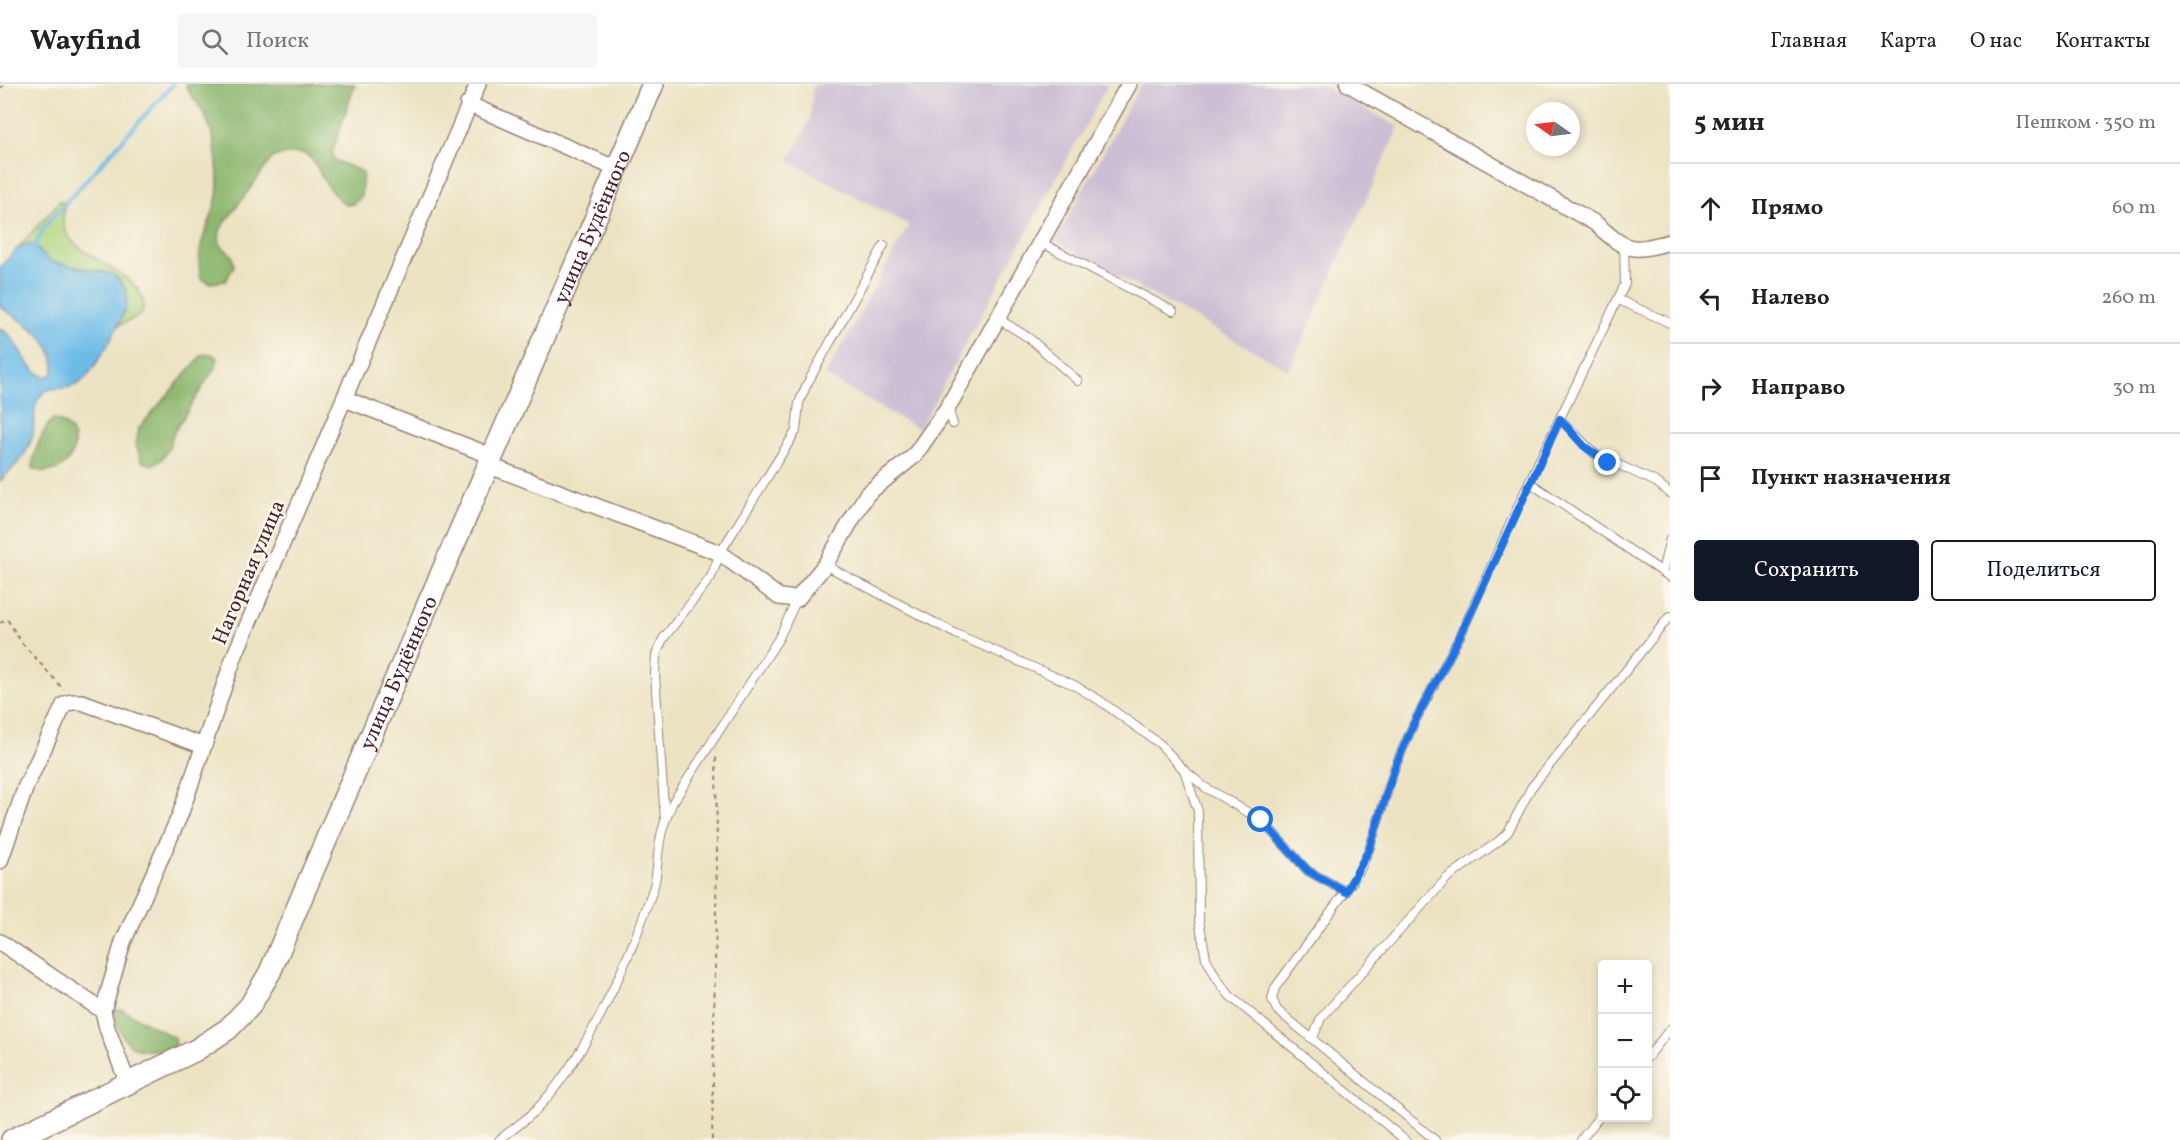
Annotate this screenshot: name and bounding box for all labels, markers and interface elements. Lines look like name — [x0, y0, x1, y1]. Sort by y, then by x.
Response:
search box — [177, 14, 597, 68]
text: Wayfind — [30, 22, 141, 61]
icon: search — [198, 25, 231, 58]
text: Поиск — [246, 26, 309, 57]
text: Главная — [1770, 27, 1847, 56]
text: Карта — [1880, 27, 1937, 56]
text: О нас — [1970, 27, 2022, 56]
text: Контакты — [2055, 27, 2150, 56]
north arrow — [1526, 102, 1580, 156]
text: 5 мин — [1694, 105, 1765, 141]
text: Пешком · 350 m — [2016, 109, 2156, 137]
street label: улица Будённого — [547, 146, 639, 309]
icon: ahead — [1694, 192, 1727, 225]
text: Прямо — [1751, 193, 1823, 224]
text: 60 m — [2112, 194, 2156, 222]
icon: left — [1694, 282, 1727, 315]
text: Налево — [1751, 283, 1830, 314]
text: 260 m — [2101, 284, 2156, 312]
icon: right — [1694, 372, 1727, 405]
text: Направо — [1751, 373, 1845, 404]
text: 30 m — [2112, 374, 2156, 402]
route end — [1594, 449, 1620, 475]
icon: arrive — [1694, 462, 1727, 495]
text: Пункт назначения — [1751, 463, 1951, 494]
street label: Нагорная улица — [206, 496, 293, 649]
button: Сохранить — [1694, 540, 1919, 601]
button: Поделиться — [1931, 540, 2156, 601]
street label: улица Будённого — [353, 592, 446, 755]
route start — [1247, 806, 1273, 832]
map controls — [1598, 960, 1652, 1122]
button: + — [1598, 960, 1652, 1014]
button: − — [1598, 1014, 1652, 1068]
button: locate — [1598, 1068, 1652, 1122]

